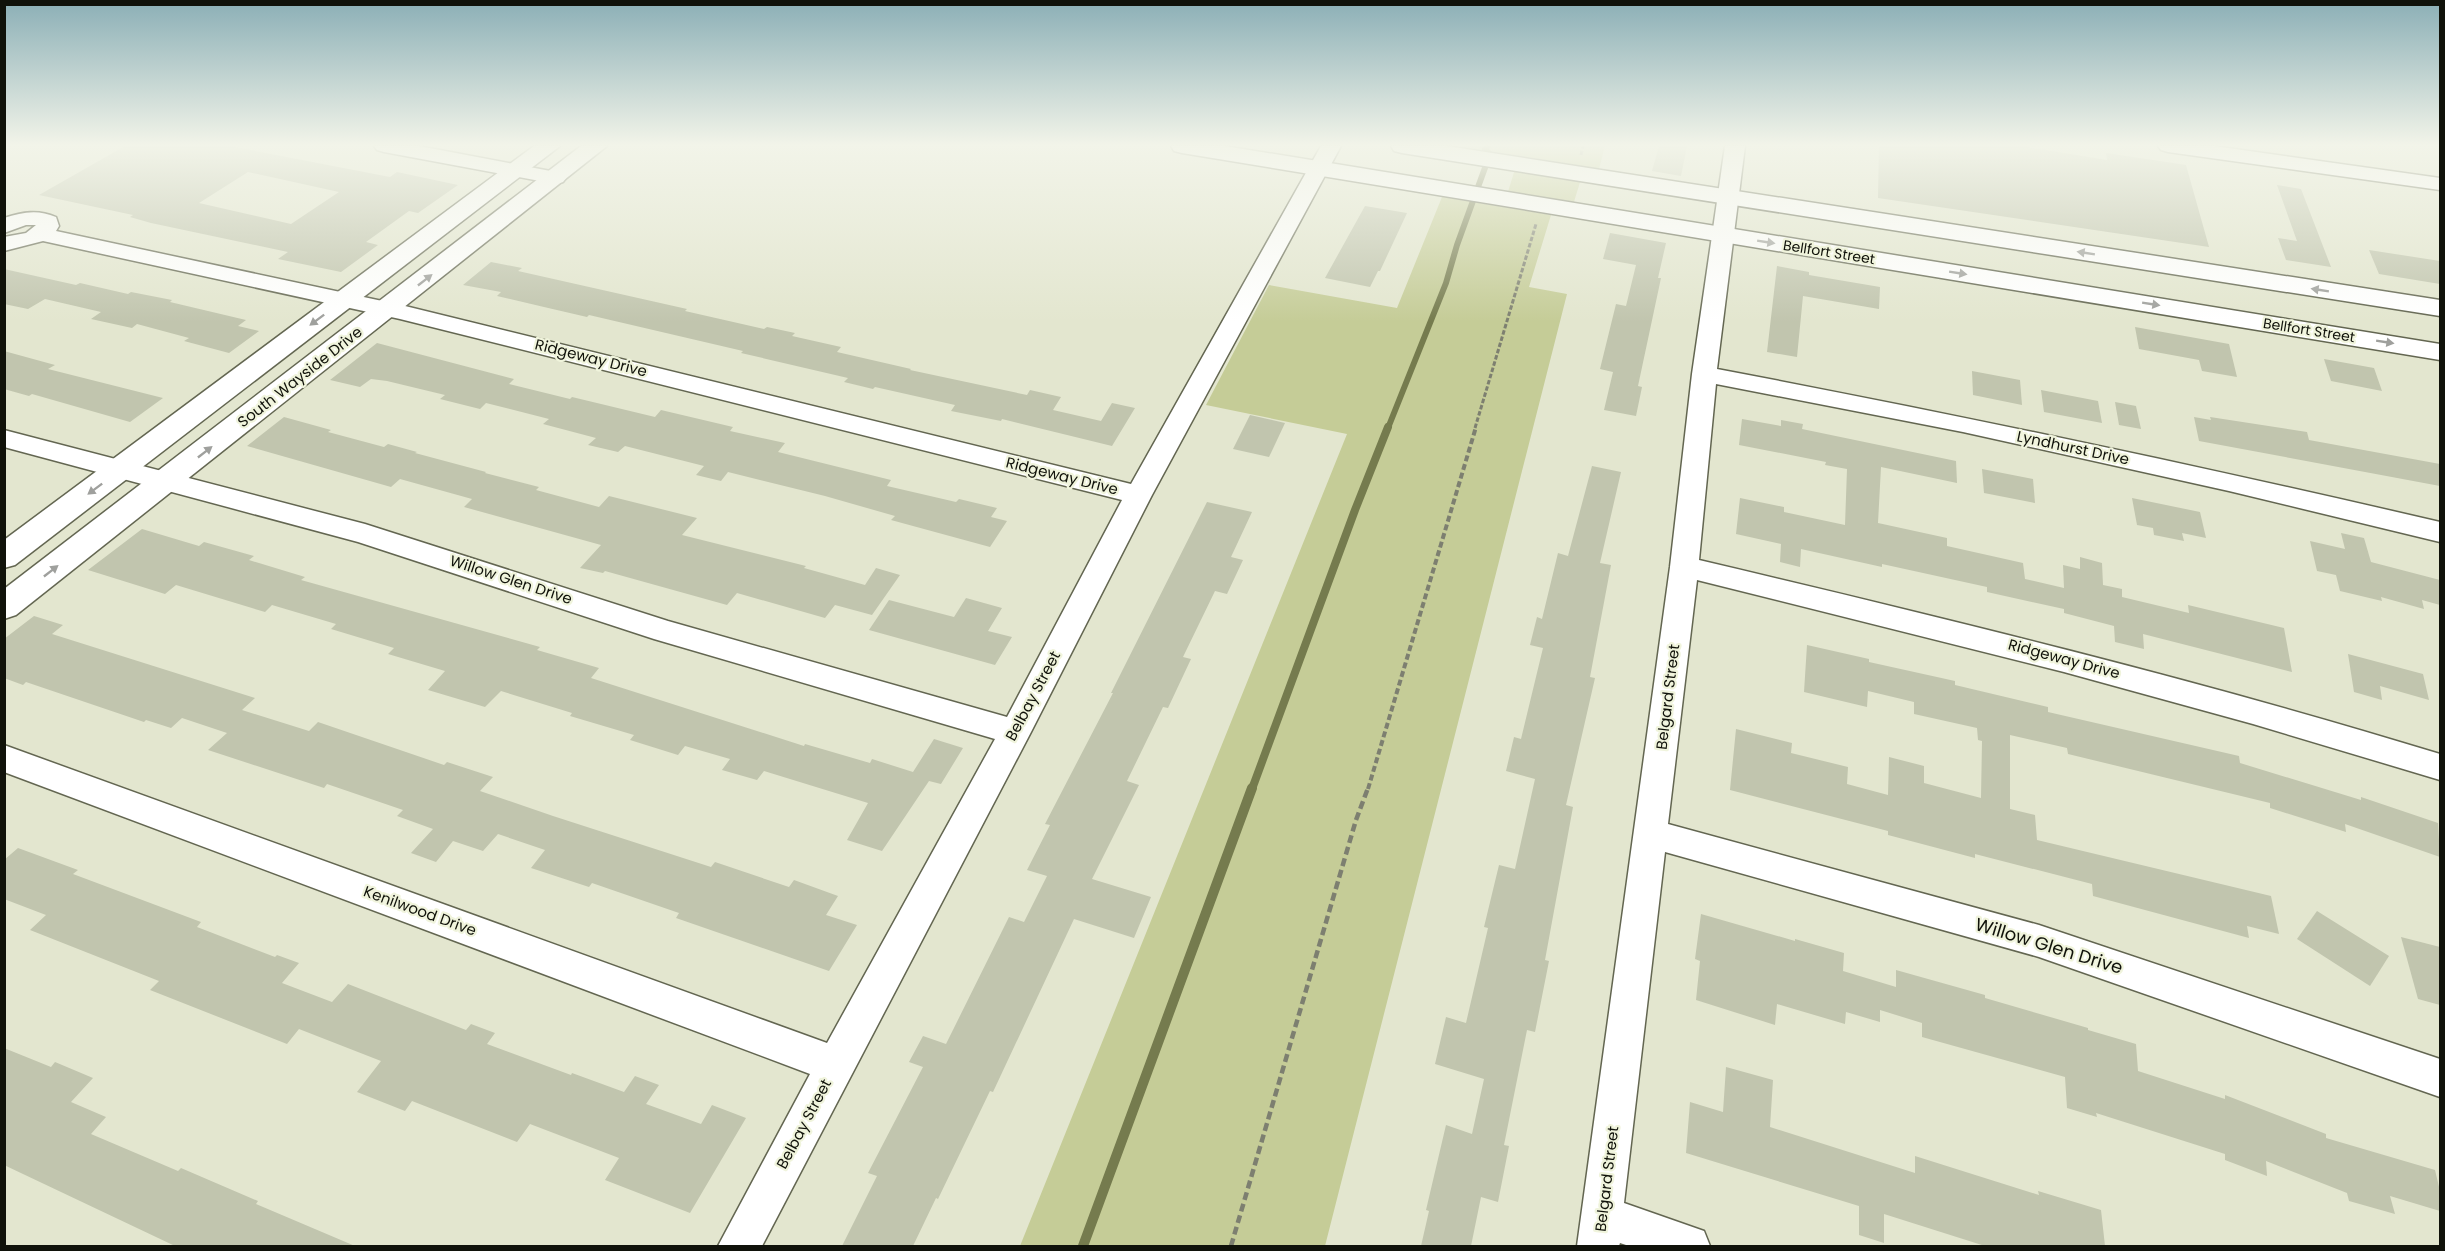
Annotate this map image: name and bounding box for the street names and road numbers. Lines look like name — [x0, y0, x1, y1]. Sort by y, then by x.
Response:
street label: Bellfort Street — [1782, 235, 1876, 269]
street label: Bellfort Street — [2262, 313, 2356, 347]
street label: South Wayside Drive — [233, 321, 366, 432]
street label: Ridgeway Drive — [533, 333, 649, 382]
street label: Lyndhurst Drive — [2015, 425, 2131, 470]
street label: Ridgeway Drive — [1004, 451, 1120, 500]
street label: Willow Glen Drive — [447, 550, 575, 609]
street label: Ridgeway Drive — [2006, 634, 2122, 684]
street label: Belgard Street — [1651, 643, 1684, 751]
street label: Belbay Street — [1000, 647, 1065, 744]
street label: Kenilwood Drive — [361, 880, 479, 941]
street label: Willow Glen Drive — [1972, 911, 2126, 980]
street label: Belbay Street — [771, 1075, 836, 1172]
street label: Belgard Street — [1590, 1125, 1623, 1233]

